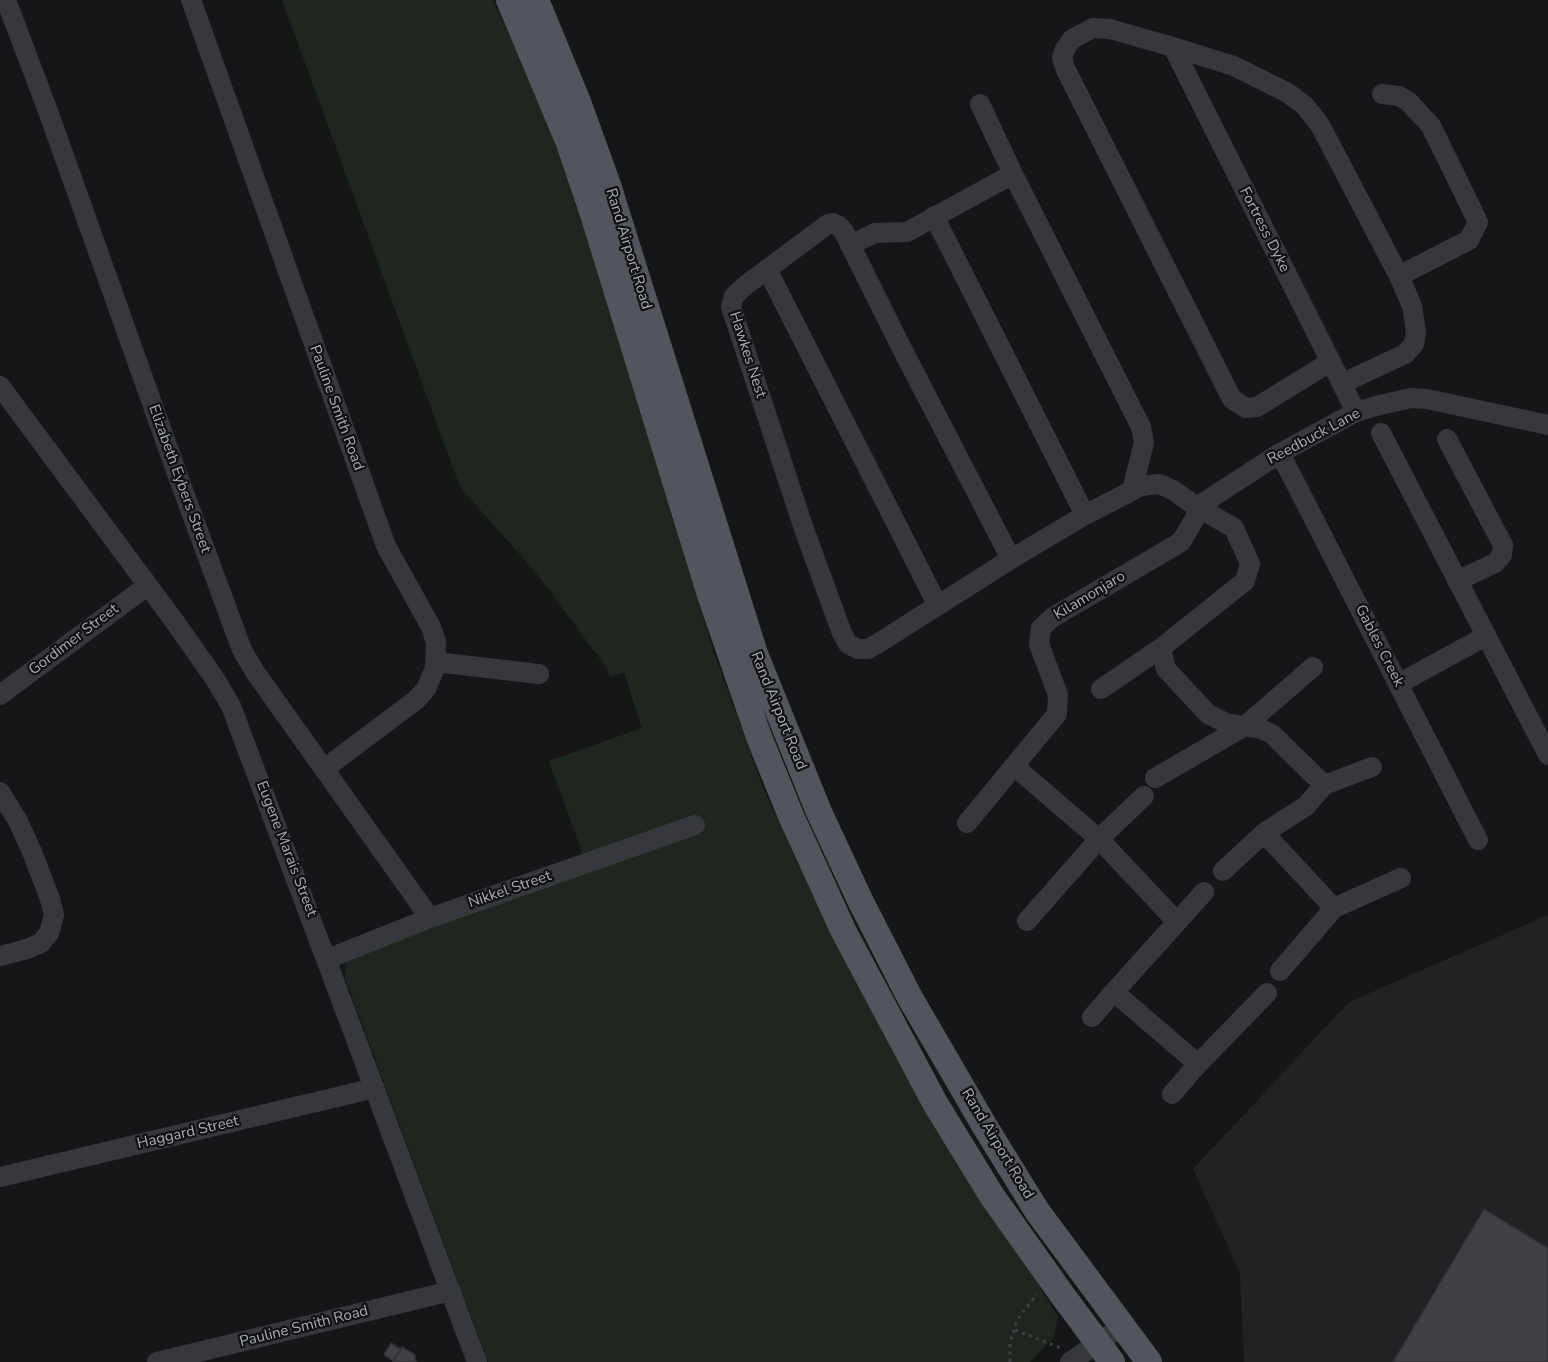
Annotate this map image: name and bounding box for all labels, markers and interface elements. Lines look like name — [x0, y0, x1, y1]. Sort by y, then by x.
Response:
street label: Fortress Dyke — [1235, 185, 1293, 275]
street label: Rand Airport Road — [601, 186, 655, 312]
street label: Hawkes Nest — [725, 310, 769, 400]
street label: Pauline Smith Road — [305, 343, 367, 473]
street label: Elizabeth Eybers Street — [144, 403, 214, 555]
street label: Reedbuck Lane — [1264, 405, 1364, 469]
street label: Kilamonjaro — [1051, 568, 1129, 624]
street label: Gordimer Street — [26, 600, 122, 680]
street label: Gables Creek — [1351, 602, 1407, 690]
street label: Rand Airport Road — [746, 649, 810, 773]
street label: Eugene Marais Street — [252, 779, 320, 919]
street label: Nikkel Street — [466, 867, 554, 913]
street label: Rand Airport Road — [957, 1085, 1037, 1203]
street label: Haggard Street — [135, 1113, 241, 1153]
street label: Pauline Smith Road — [238, 1302, 370, 1352]

